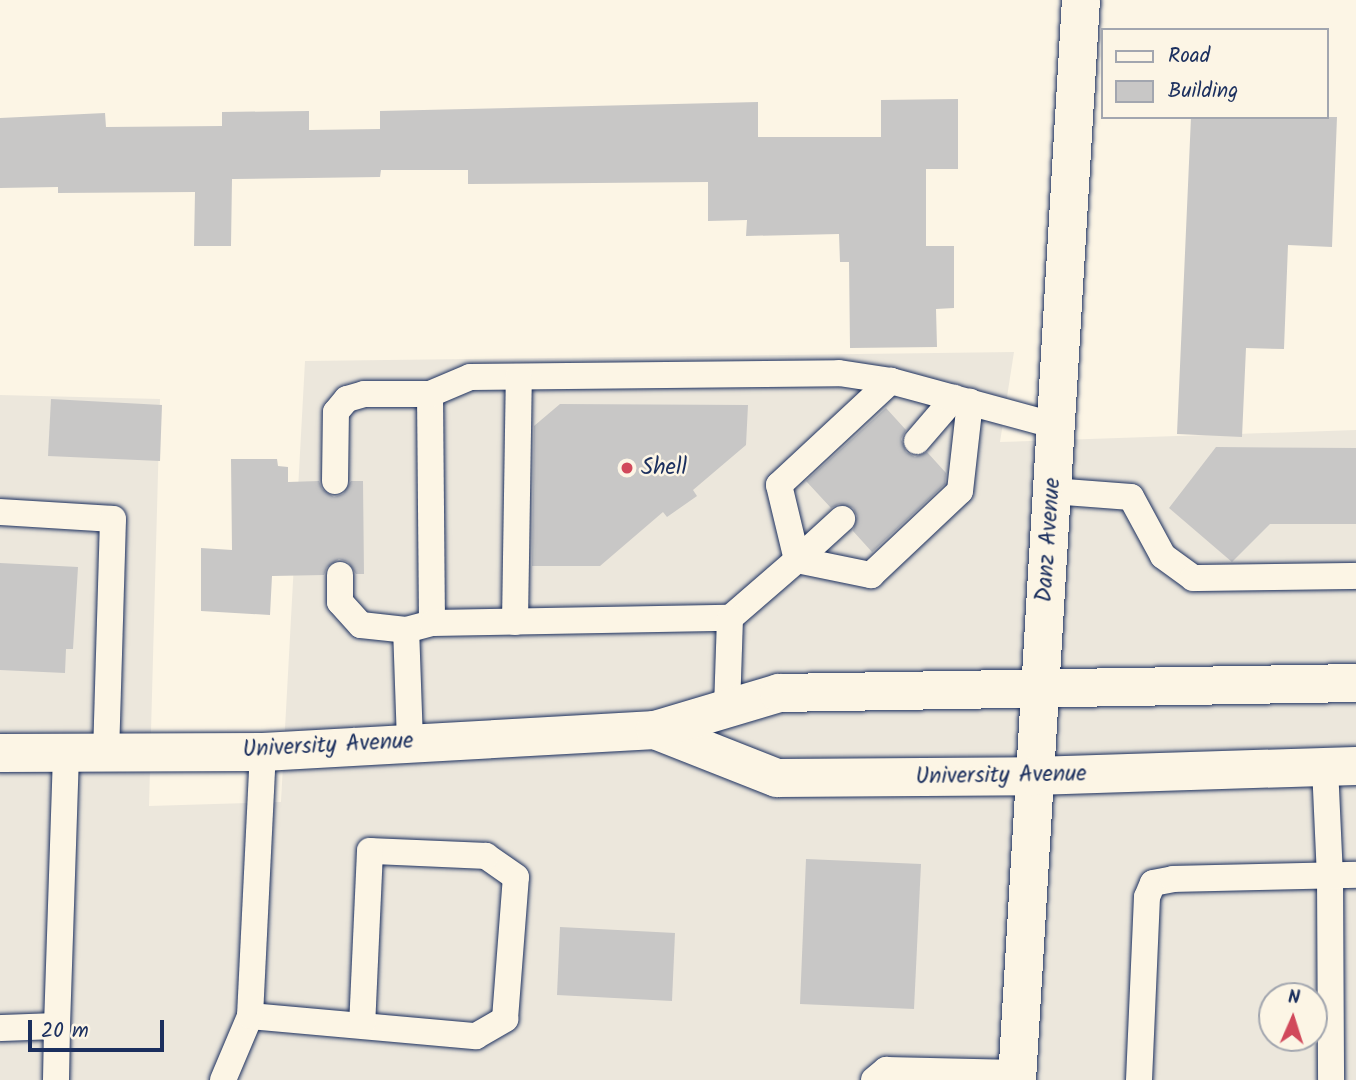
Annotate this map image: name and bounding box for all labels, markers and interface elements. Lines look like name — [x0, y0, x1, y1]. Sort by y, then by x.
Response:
legend — [1100, 28, 1328, 119]
text: Road — [1168, 40, 1210, 73]
text: Building — [1168, 75, 1238, 108]
place label: Shell — [641, 454, 687, 482]
marker: Shell — [619, 460, 635, 476]
street label: Danz Avenue — [1031, 477, 1067, 603]
street label: University Avenue — [242, 728, 414, 764]
street label: University Avenue — [915, 761, 1087, 791]
north arrow — [1258, 982, 1328, 1052]
text: N — [1287, 983, 1301, 1013]
scale bar — [32, 1006, 168, 1050]
text: 20 m — [41, 1015, 89, 1048]

